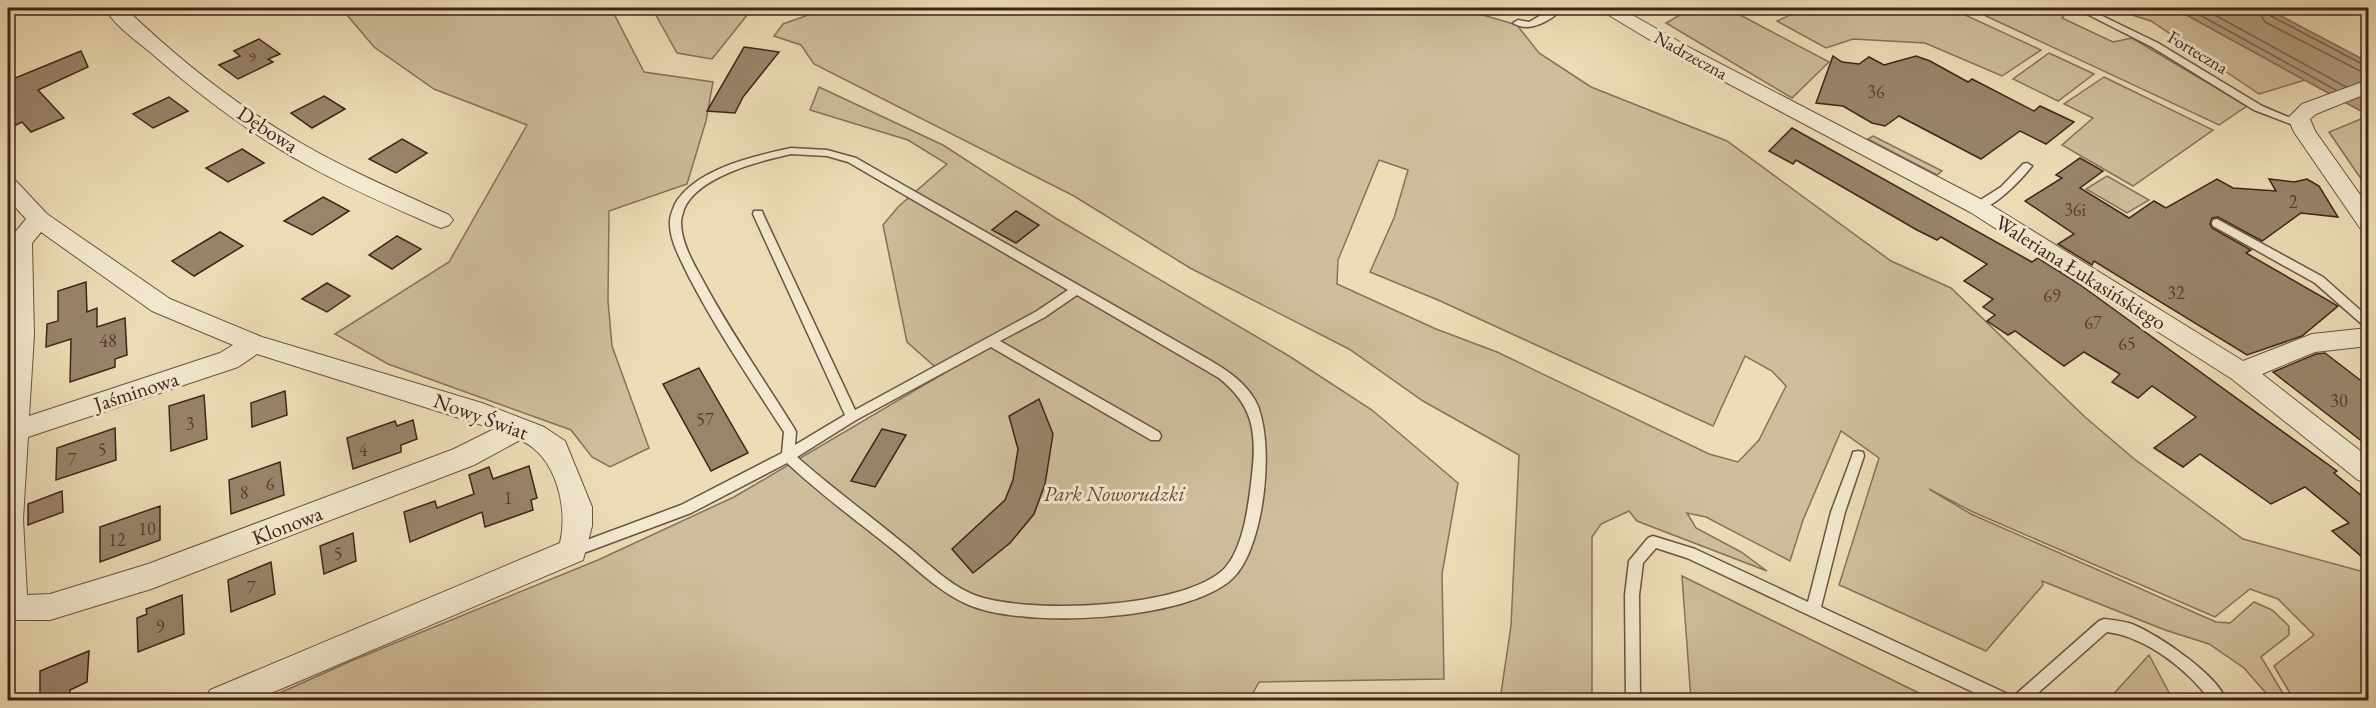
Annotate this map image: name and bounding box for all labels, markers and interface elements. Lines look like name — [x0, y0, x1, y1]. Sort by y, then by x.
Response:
street label: Nadrzeczna — [1650, 25, 1733, 85]
street label: Forteczna — [2164, 25, 2233, 79]
house number: 9 — [248, 47, 256, 66]
house number: 36 — [1867, 80, 1885, 103]
street label: Dębowa — [232, 99, 304, 159]
house number: 2 — [2289, 190, 2298, 213]
house number: 36i — [2064, 198, 2086, 221]
street label: Waleriana Łukasińskiego — [1990, 208, 2172, 336]
house number: 32 — [2167, 281, 2185, 304]
house number: 69 — [2043, 284, 2061, 307]
house number: 67 — [2084, 311, 2102, 334]
house number: 48 — [99, 329, 117, 352]
house number: 65 — [2118, 332, 2136, 355]
street label: Jaśminowa — [88, 364, 182, 418]
street label: Nowy Świat — [430, 386, 532, 446]
house number: 30 — [2330, 389, 2348, 412]
house number: 57 — [696, 408, 714, 431]
house number: 3 — [186, 412, 194, 435]
house number: 5 — [98, 438, 106, 461]
house number: 4 — [359, 438, 368, 461]
house number: 7 — [68, 448, 77, 471]
house number: 6 — [266, 472, 275, 495]
park label: Park Noworudzki — [1043, 480, 1185, 507]
house number: 8 — [240, 481, 248, 504]
house number: 1 — [504, 486, 512, 509]
street label: Klonowa — [248, 499, 327, 551]
house number: 10 — [138, 517, 156, 540]
house number: 12 — [108, 528, 126, 551]
house number: 5 — [334, 542, 342, 565]
house number: 7 — [247, 576, 256, 599]
house number: 9 — [156, 615, 165, 638]

